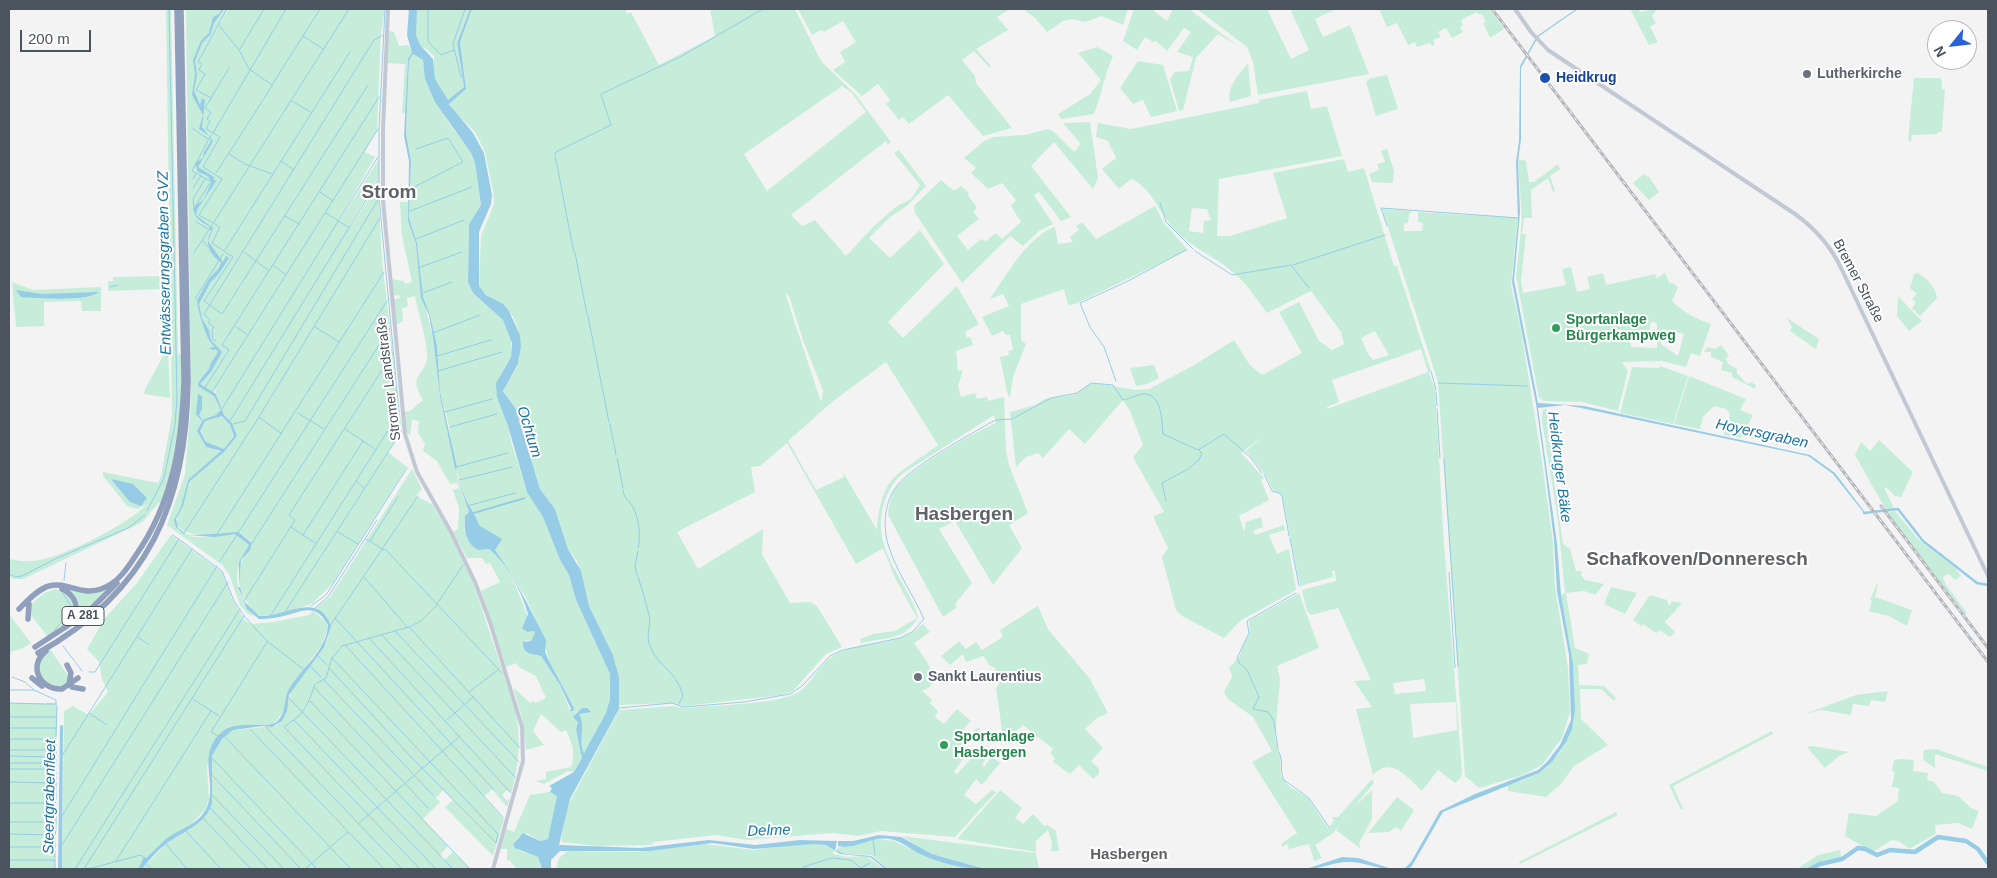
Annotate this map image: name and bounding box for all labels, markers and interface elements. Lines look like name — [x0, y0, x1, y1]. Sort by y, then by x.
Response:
scale bar — [22, 20, 94, 52]
north arrow — [1927, 20, 1977, 70]
text: 200 m — [28, 30, 70, 47]
text: N — [1930, 43, 1949, 60]
place label: Lutherkirche — [1817, 66, 1902, 82]
marker: Lutherkirche — [1801, 68, 1813, 80]
place label: Heidkrug — [1556, 70, 1617, 86]
marker: Heidkrug — [1538, 71, 1552, 85]
water label: Entwässerungsgraben GVZ — [154, 171, 176, 355]
district label: Strom — [362, 182, 416, 204]
street label: Bremer Straße — [1829, 237, 1887, 325]
place label: Sportanlage Bürgerkampweg — [1566, 312, 1676, 344]
street label: Stromer Landstraße — [373, 316, 405, 442]
marker: Sportanlage Bürgerkampweg — [1550, 322, 1562, 334]
water label: Ochtum — [513, 404, 545, 460]
water label: Heidkruger Bäke — [1543, 410, 1575, 524]
water label: Hoyersgraben — [1714, 415, 1810, 453]
district label: Hasbergen — [915, 504, 1013, 526]
district label: Schafkoven/Donneresch — [1586, 549, 1808, 571]
road number: A 281 — [62, 606, 104, 626]
place label: Sankt Laurentius — [928, 669, 1042, 685]
marker: Sankt Laurentius — [912, 671, 924, 683]
place label: Sportanlage Hasbergen — [954, 729, 1035, 762]
water label: Steertgrabenfleet — [40, 739, 60, 855]
marker: Sportanlage Hasbergen — [938, 739, 950, 751]
water label: Delme — [747, 821, 791, 841]
district label: Hasbergen — [1090, 846, 1168, 864]

